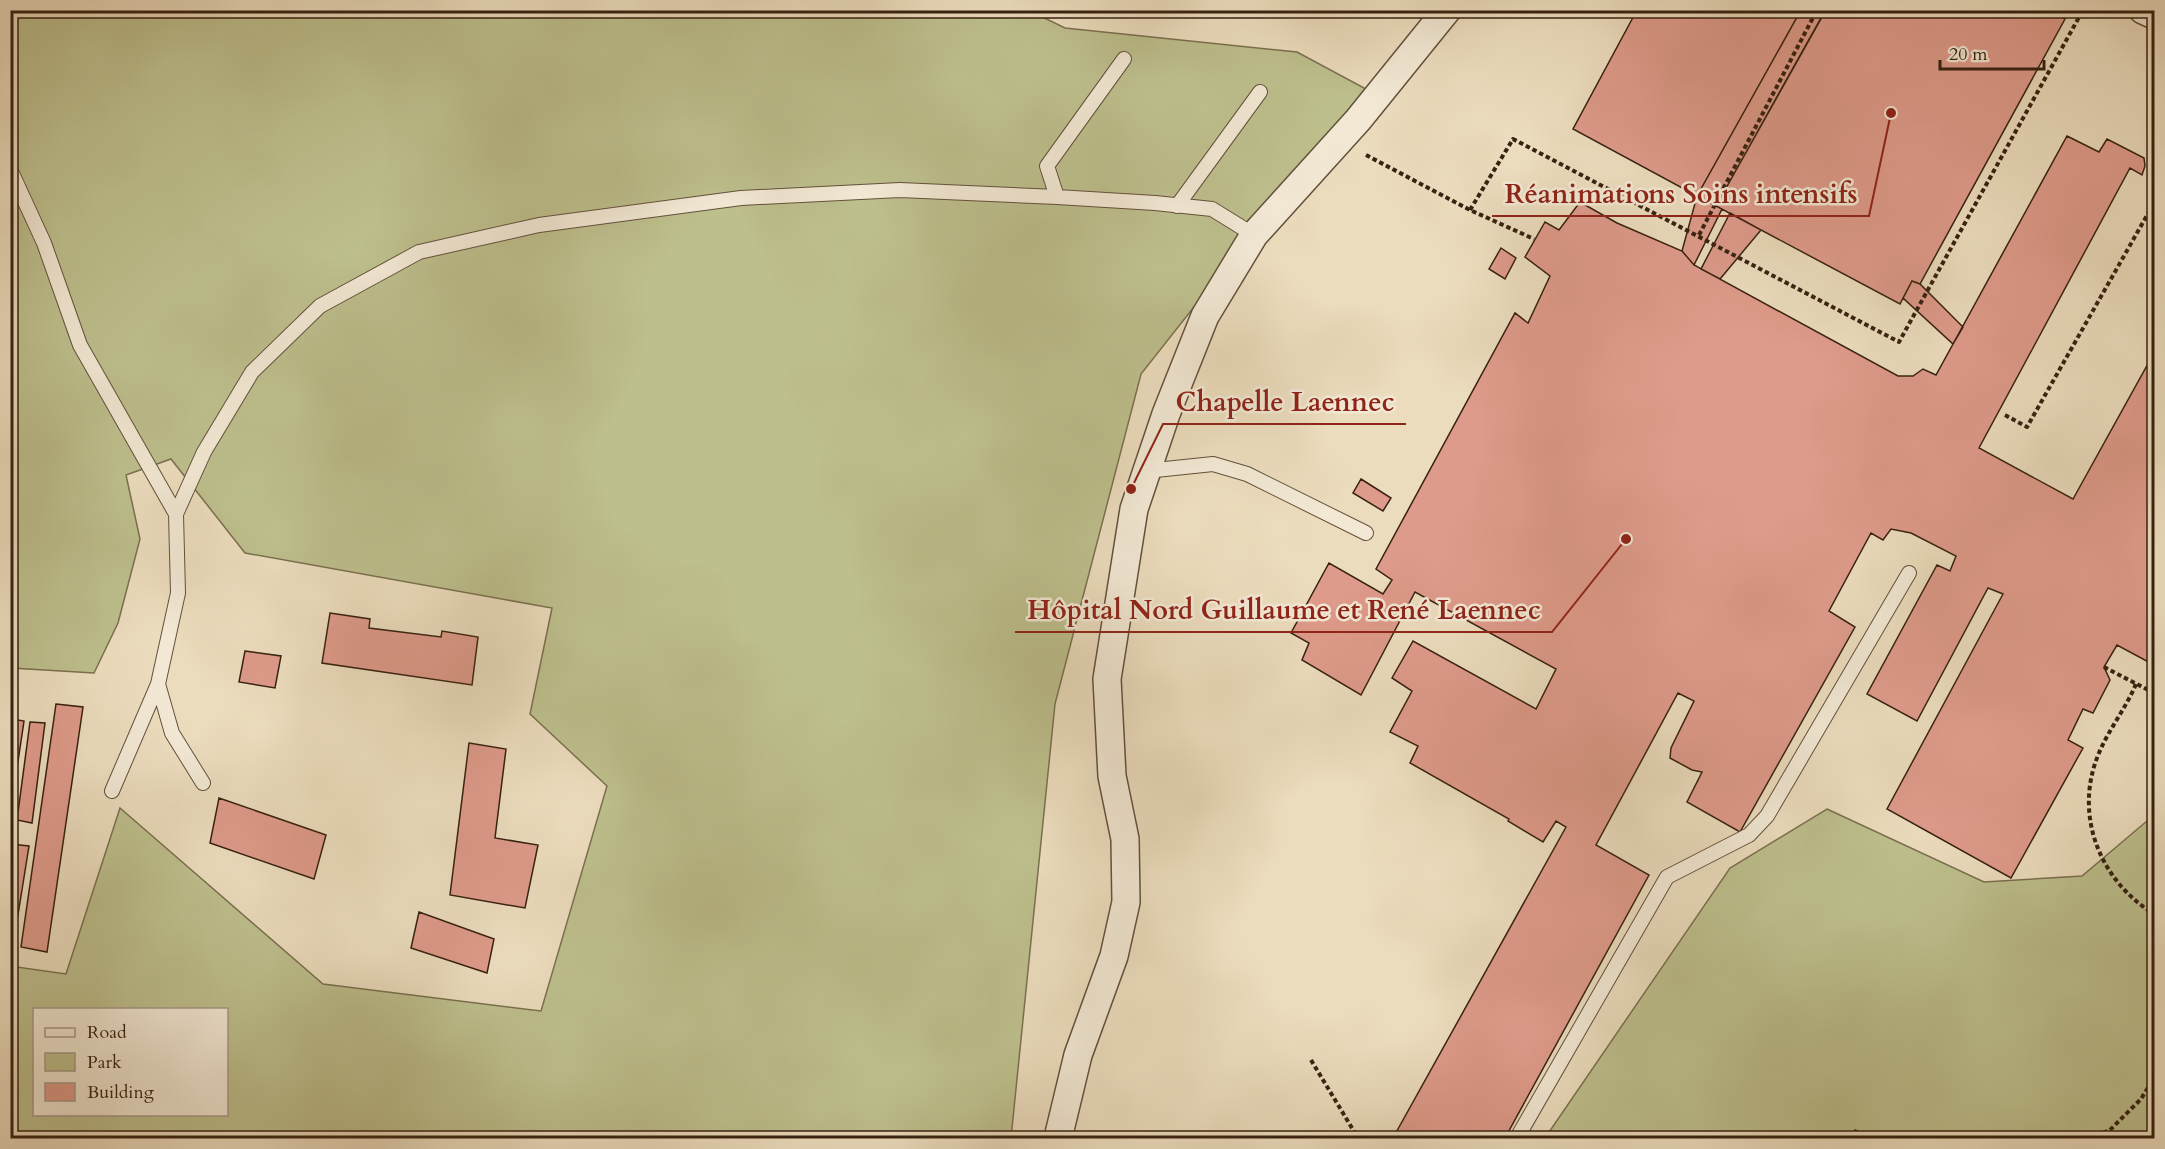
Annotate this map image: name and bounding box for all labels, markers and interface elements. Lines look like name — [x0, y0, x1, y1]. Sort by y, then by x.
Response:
scale bar — [1940, 33, 2044, 71]
text: 20 m — [1949, 42, 1988, 67]
callout: Réanimations Soins intensifs — [1492, 171, 1869, 216]
text: Réanimations Soins intensifs — [1505, 176, 1857, 213]
callout: Chapelle Laennec — [1163, 379, 1406, 424]
text: Chapelle Laennec — [1175, 384, 1395, 421]
callout: Hôpital Nord Guillaume et René Laennec — [1015, 587, 1552, 632]
text: Hôpital Nord Guillaume et René Laennec — [1027, 592, 1541, 629]
legend — [33, 1008, 228, 1116]
text: Road — [87, 1020, 127, 1045]
text: Park — [87, 1050, 122, 1075]
text: Building — [87, 1080, 155, 1105]

